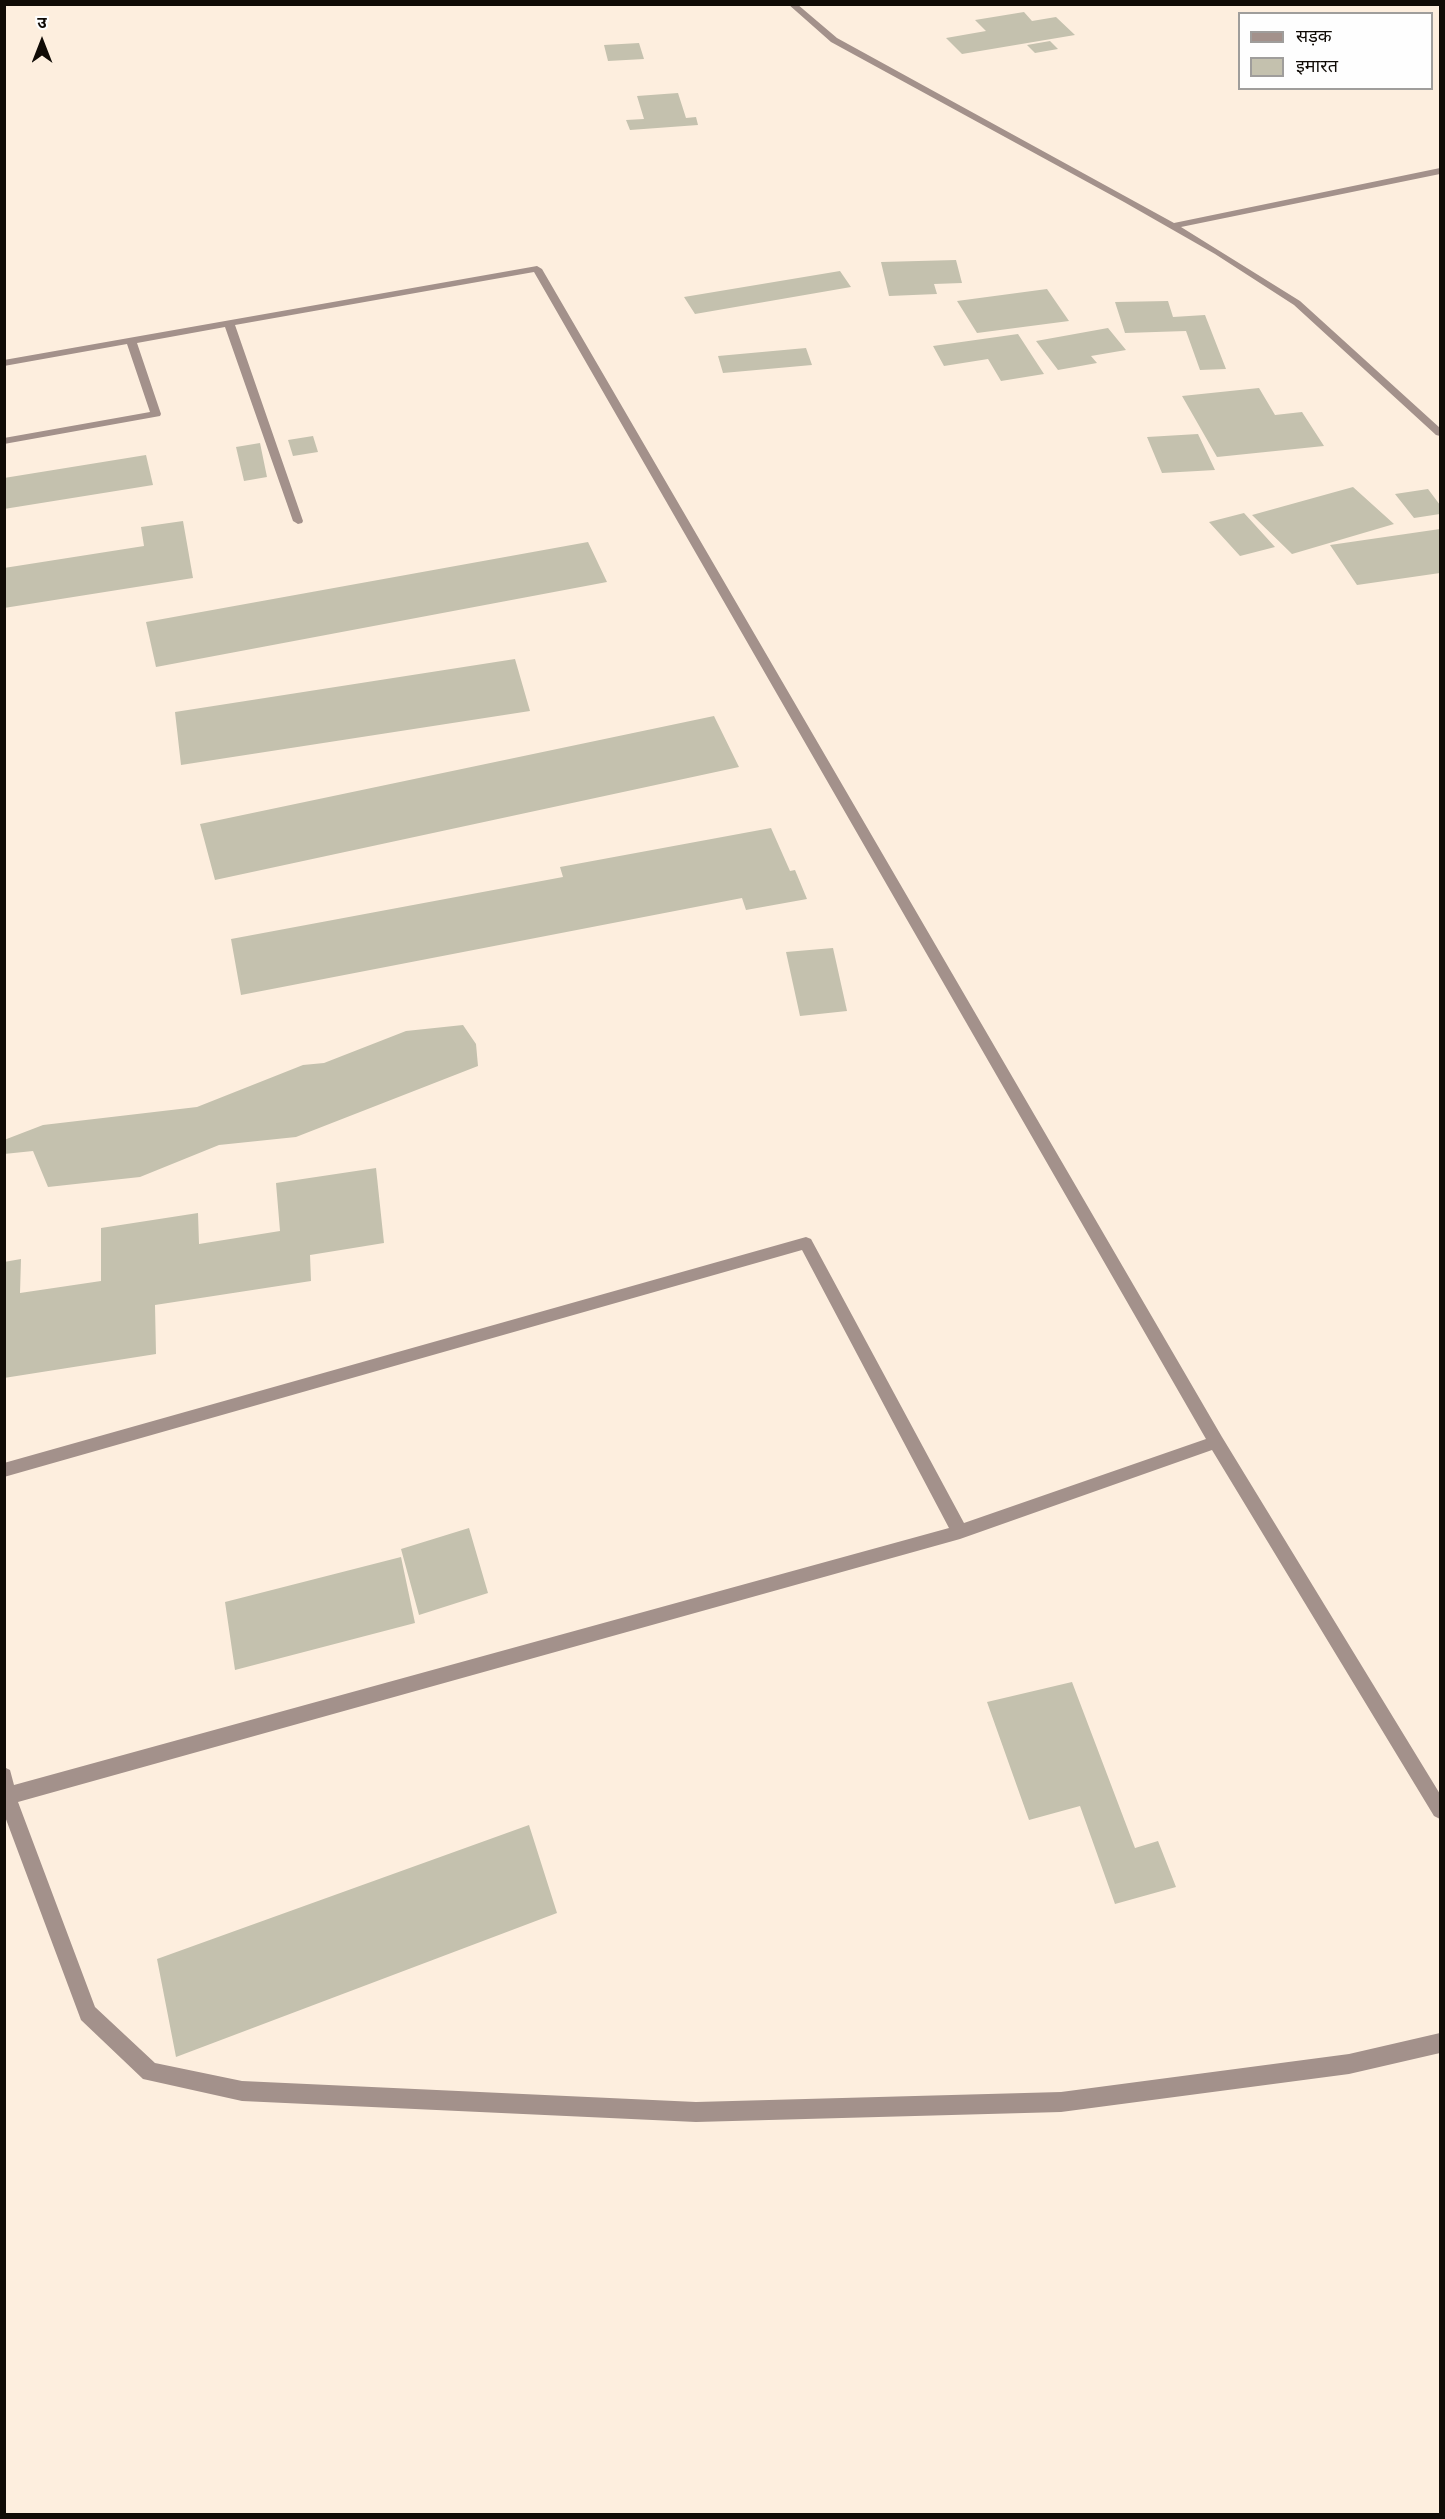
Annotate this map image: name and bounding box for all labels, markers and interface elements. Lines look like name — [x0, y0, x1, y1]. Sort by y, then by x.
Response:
north arrow — [12, 12, 72, 72]
legend — [1238, 12, 1433, 90]
text: उ — [37, 14, 47, 34]
text: सड़क — [1296, 26, 1332, 49]
text: इमारत — [1296, 56, 1338, 79]

